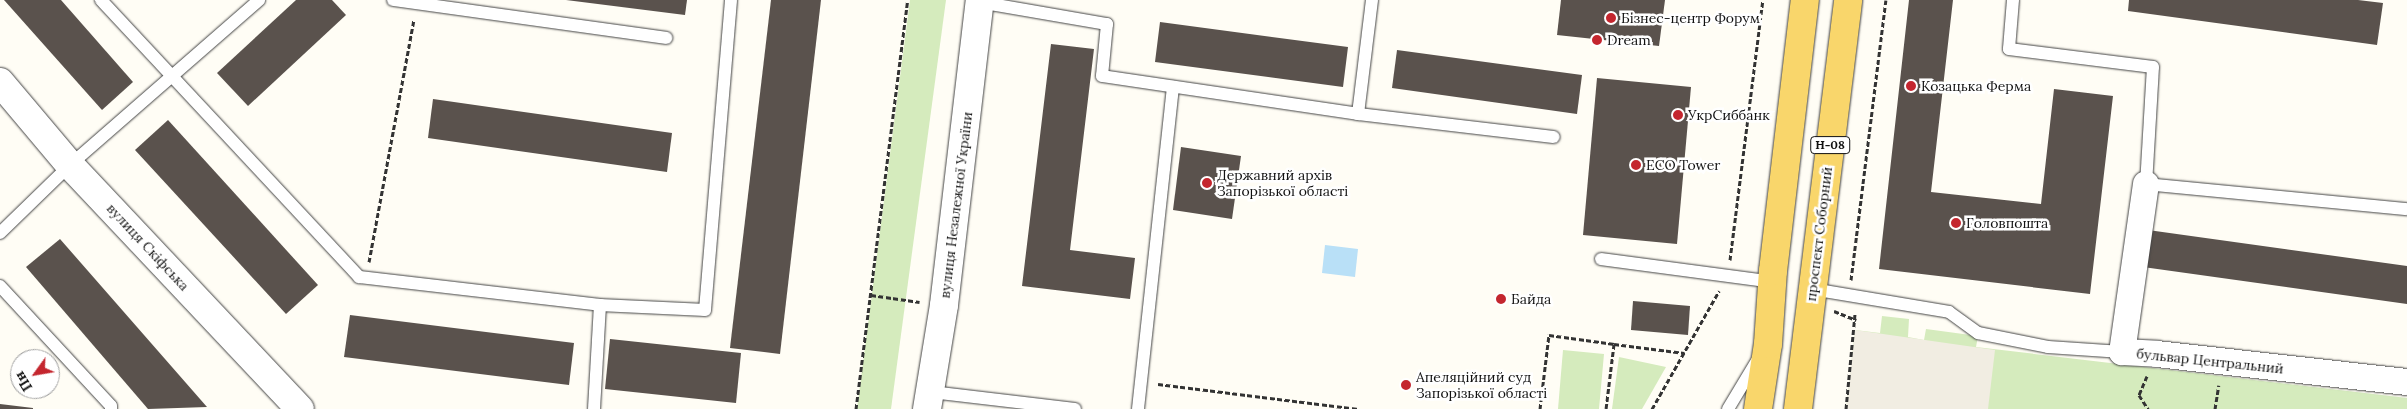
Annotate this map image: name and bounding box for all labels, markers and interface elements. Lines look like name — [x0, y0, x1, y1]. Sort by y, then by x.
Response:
place label: Бізнес-центр Форум — [1621, 10, 1760, 26]
marker: Бізнес-центр Форум — [1605, 12, 1617, 24]
place label: Dream — [1607, 32, 1651, 48]
marker: Dream — [1591, 34, 1603, 46]
place label: Козацька Ферма — [1921, 78, 2031, 94]
marker: Козацька Ферма — [1905, 80, 1917, 92]
place label: УкрСиббанк — [1688, 107, 1770, 123]
marker: УкрСиббанк — [1672, 109, 1684, 121]
street label: вулиця Незалежної України — [936, 111, 976, 299]
road number: Н-08 — [1810, 136, 1850, 154]
place label: ECO Tower — [1646, 157, 1720, 173]
marker: ECO Tower — [1630, 159, 1642, 171]
street label: проспект Соборний — [1802, 166, 1836, 302]
place label: Державний архів Запорізької області — [1217, 167, 1348, 200]
marker: Державний архів Запорізької області — [1201, 177, 1213, 189]
street label: вулиця Скіфська — [103, 200, 193, 294]
place label: Головпошта — [1966, 215, 2048, 231]
marker: Головпошта — [1950, 217, 1962, 229]
place label: Байда — [1511, 291, 1551, 307]
marker: Байда — [1495, 293, 1507, 305]
street label: бульвар Центральний — [2136, 345, 2284, 377]
north arrow — [10, 349, 60, 399]
text: Пн — [10, 368, 36, 395]
place label: Апеляційний суд Запорізької області — [1416, 369, 1547, 402]
marker: Апеляційний суд Запорізької області — [1400, 379, 1412, 391]

